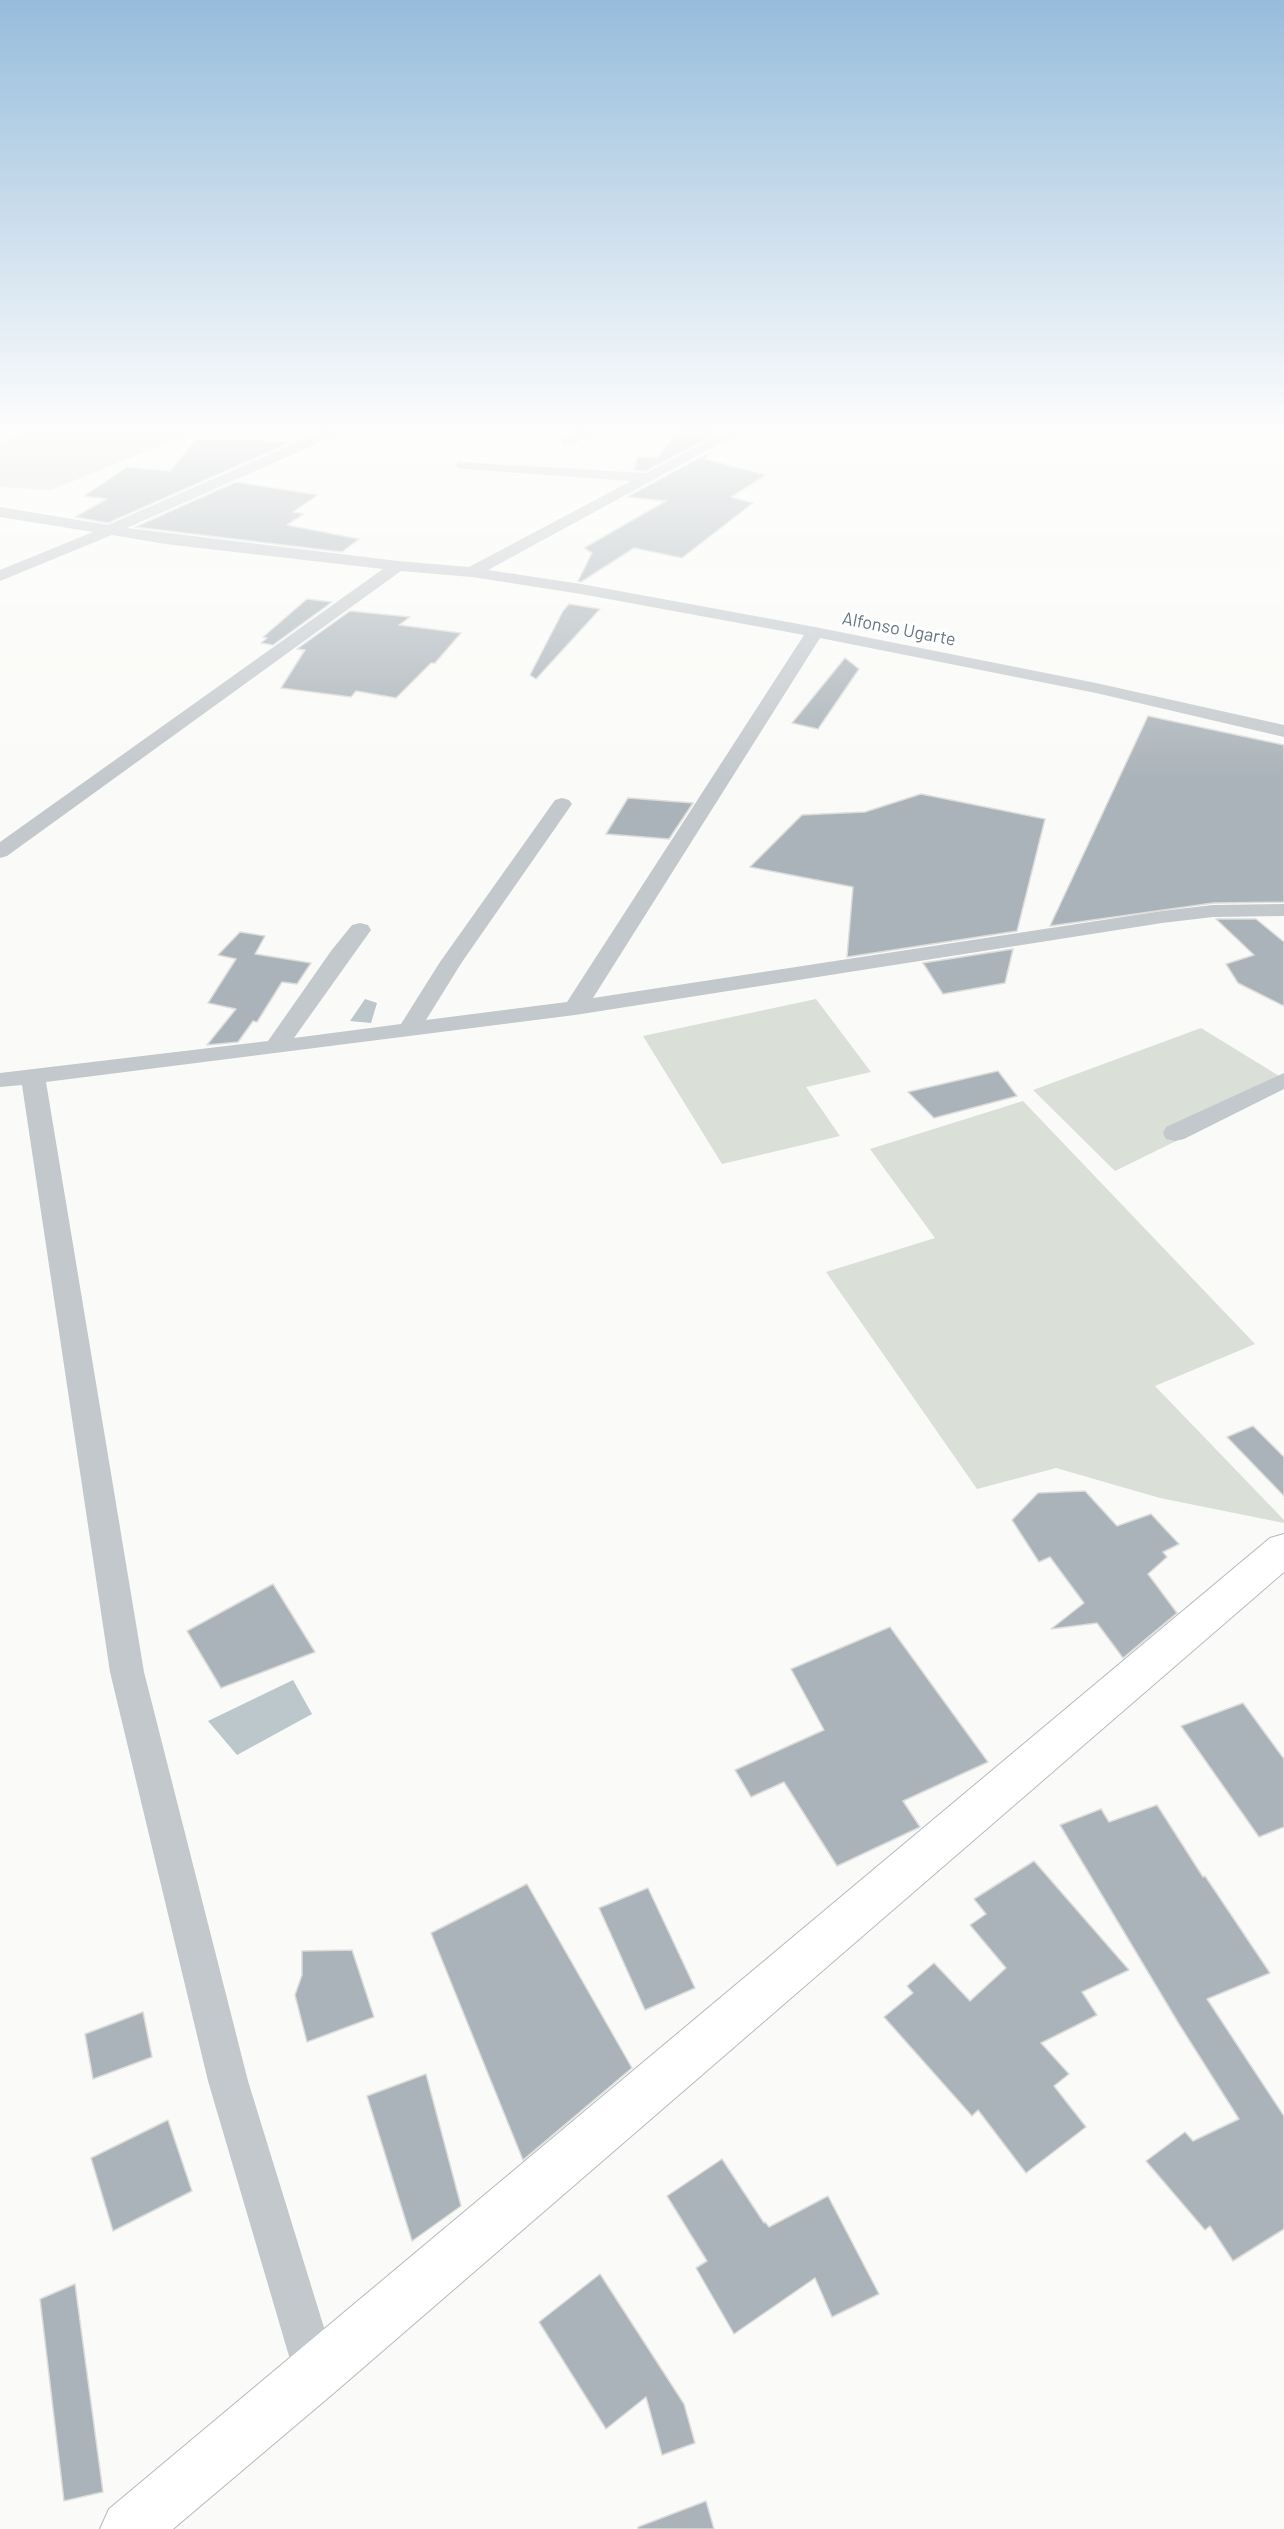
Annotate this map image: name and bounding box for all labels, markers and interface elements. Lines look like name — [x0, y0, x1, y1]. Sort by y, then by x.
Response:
street label: Alfonso Ugarte — [840, 607, 958, 651]

